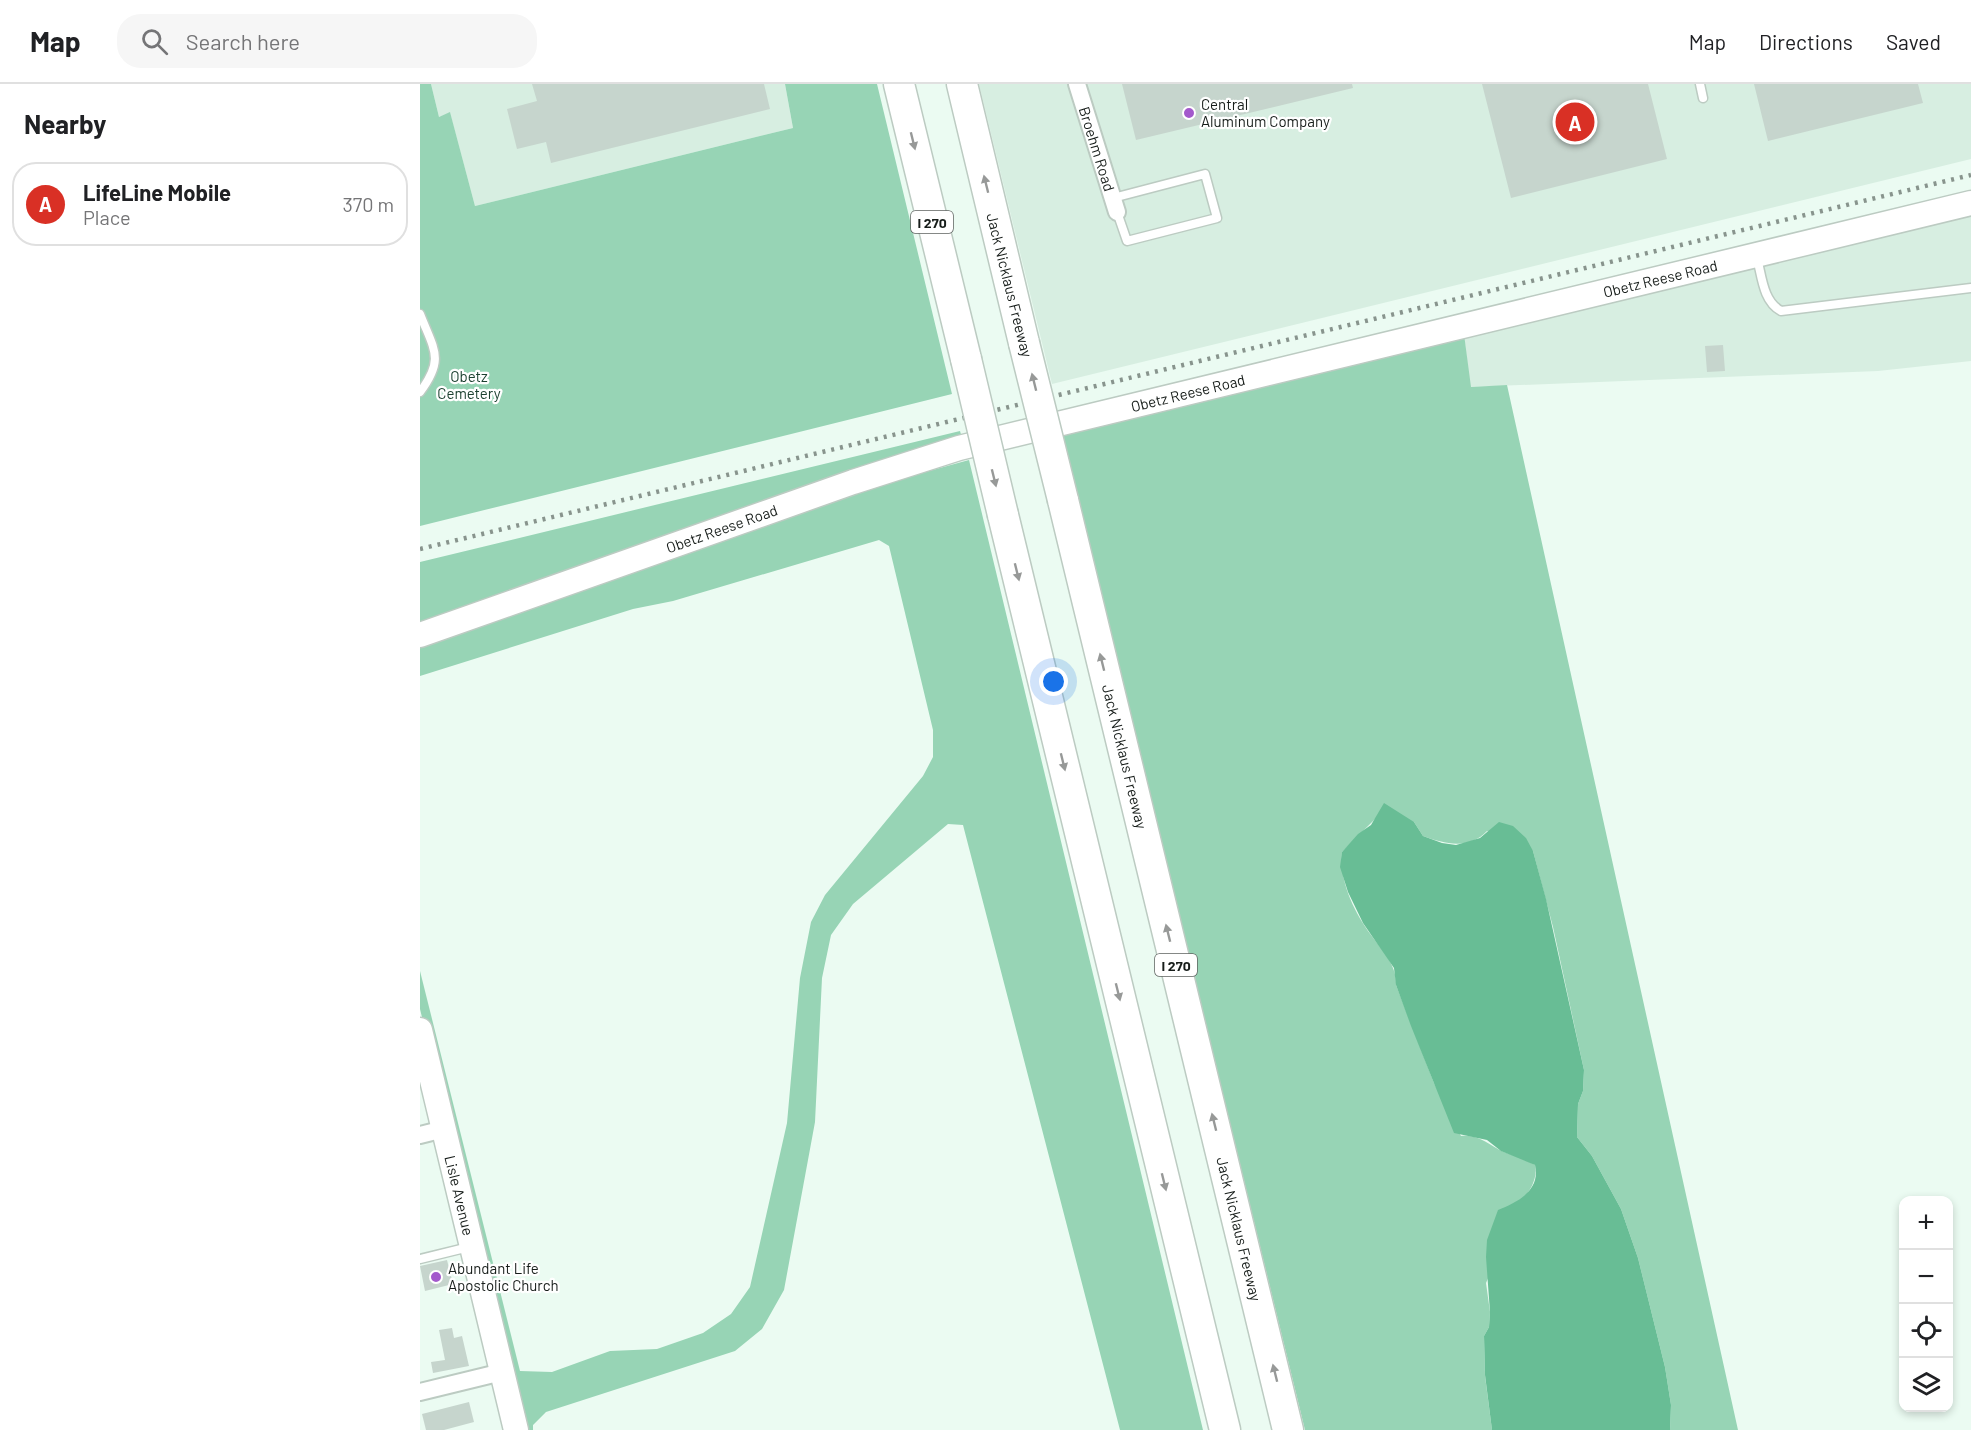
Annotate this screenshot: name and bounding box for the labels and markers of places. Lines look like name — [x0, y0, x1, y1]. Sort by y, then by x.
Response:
place label: Central Aluminum Company — [1201, 95, 1330, 130]
pin: A — [1556, 99, 1594, 144]
marker: Central Aluminum Company — [1182, 106, 1196, 120]
place label: Abundant Life Apostolic Church — [448, 1259, 559, 1294]
marker: Abundant Life Apostolic Church — [429, 1270, 443, 1284]

